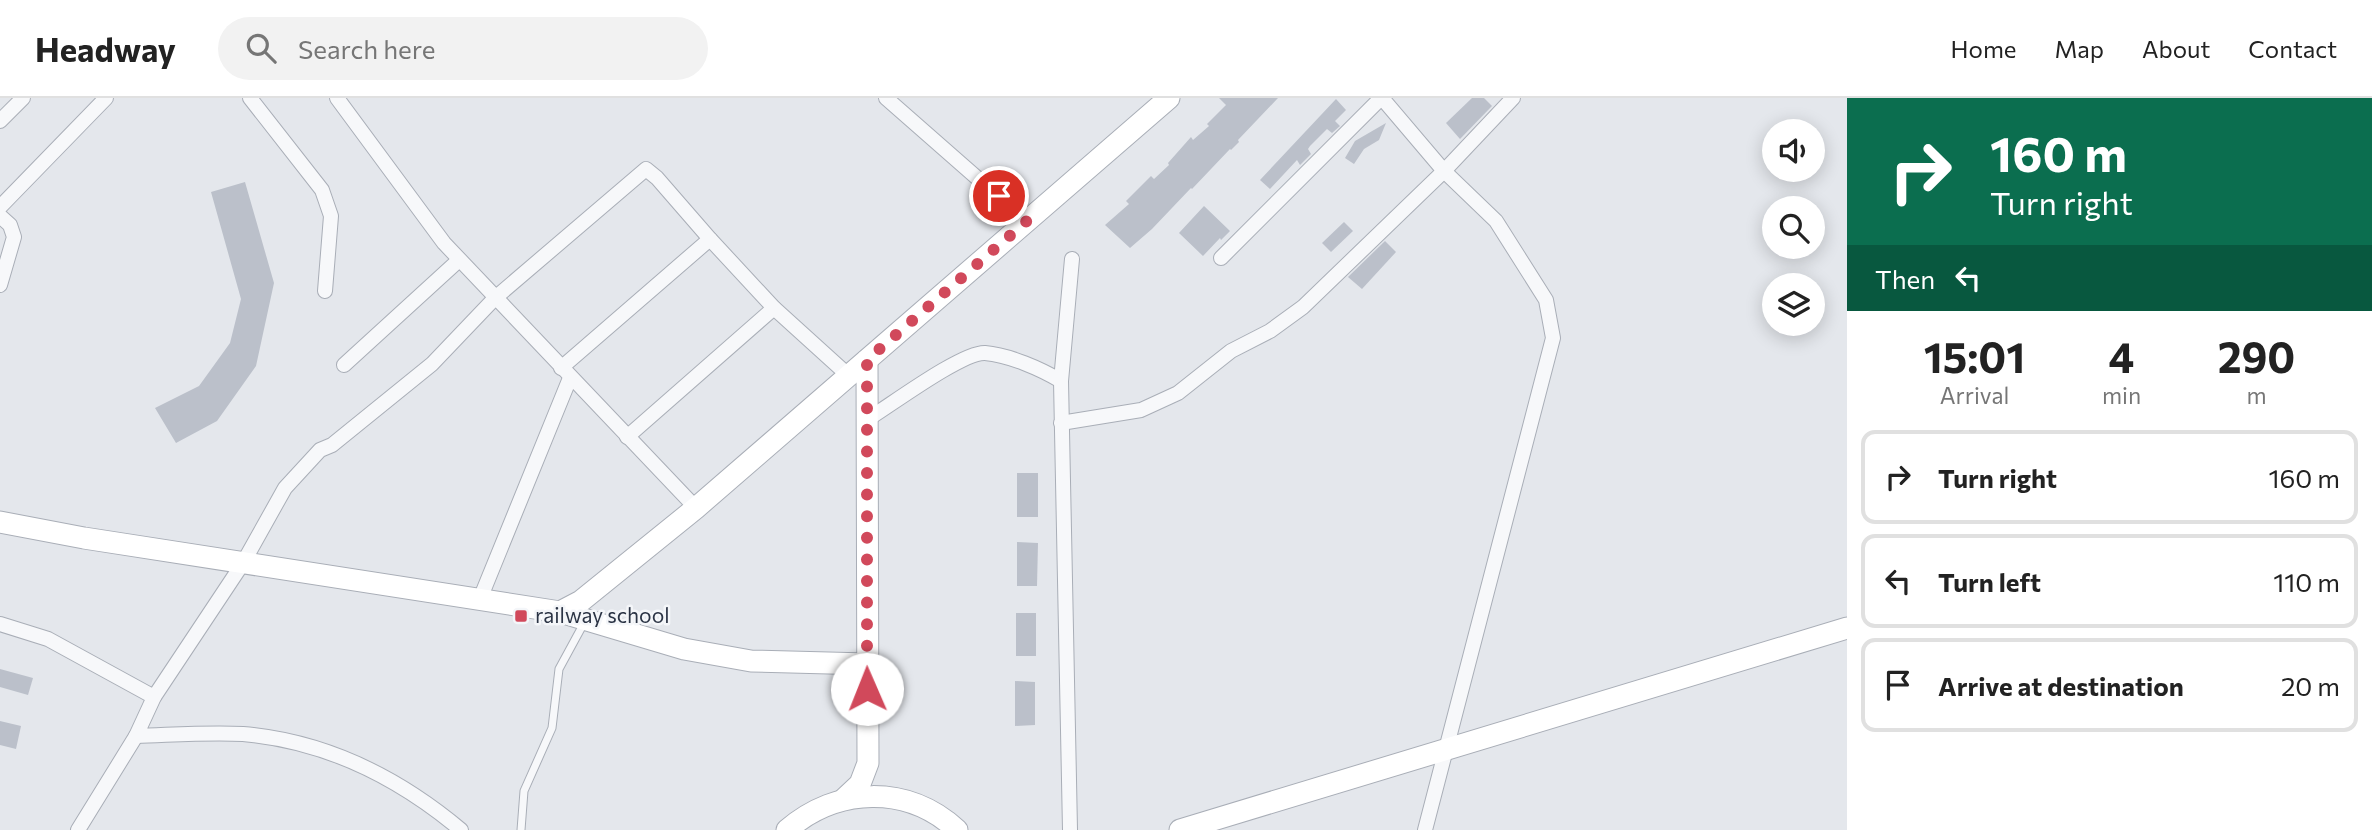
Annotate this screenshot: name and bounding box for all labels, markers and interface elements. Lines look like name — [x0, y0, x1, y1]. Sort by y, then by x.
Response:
search box — [218, 17, 708, 80]
text: Headway — [35, 28, 176, 69]
icon: search — [242, 29, 280, 67]
text: Search here — [298, 33, 436, 64]
text: Home — [1951, 34, 2017, 63]
text: Map — [2055, 34, 2104, 63]
text: About — [2142, 34, 2210, 63]
text: Contact — [2248, 34, 2337, 63]
map controls — [1762, 119, 1825, 336]
button: sound — [1762, 119, 1825, 182]
text: 160 m — [1990, 122, 2127, 182]
icon: right — [1875, 126, 1966, 217]
pin — [969, 166, 1029, 226]
icon: arrive — [980, 177, 1018, 215]
text: Turn right — [1990, 182, 2133, 222]
button: search — [1762, 196, 1825, 259]
icon: left — [1949, 259, 1987, 297]
text: Then — [1875, 263, 1935, 294]
button: layers — [1762, 273, 1825, 336]
text: 15:01 — [1924, 330, 2025, 382]
text: 4 — [2109, 330, 2134, 382]
text: 290 — [2218, 330, 2295, 382]
text: Arrival — [1940, 381, 2009, 409]
text: min — [2102, 381, 2141, 409]
text: m — [2246, 381, 2267, 409]
icon: right — [1879, 458, 1917, 496]
text: Turn right — [1938, 462, 2057, 493]
text: 160 m — [2268, 462, 2340, 493]
icon: left — [1879, 562, 1917, 600]
text: Turn left — [1938, 566, 2041, 597]
text: 110 m — [2273, 566, 2340, 597]
place label: railway school — [535, 602, 670, 627]
marker: railway school — [513, 608, 529, 624]
position arrow — [830, 652, 904, 726]
icon: arrive — [1879, 666, 1917, 704]
text: Arrive at destination — [1938, 670, 2184, 701]
text: 20 m — [2281, 670, 2340, 701]

